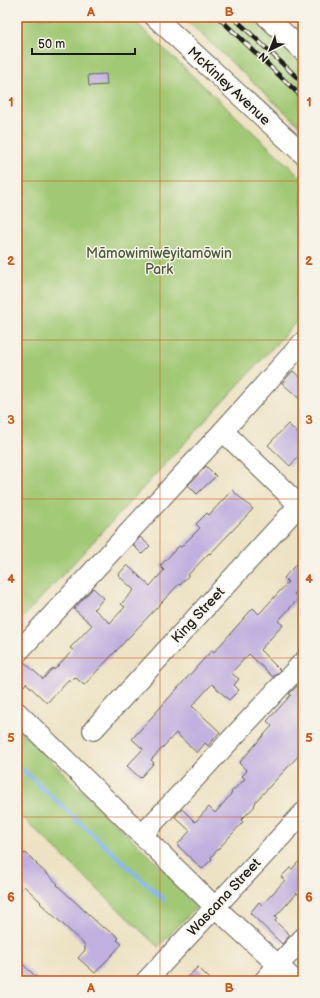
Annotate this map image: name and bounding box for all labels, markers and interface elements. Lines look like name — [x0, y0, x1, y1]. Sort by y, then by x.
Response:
text: A — [86, 4, 95, 20]
text: B — [224, 4, 234, 20]
scale bar — [32, 30, 135, 56]
north arrow — [250, 30, 290, 70]
text: 50 m — [38, 37, 65, 52]
street label: McKinley Avenue — [184, 43, 274, 129]
text: N — [256, 49, 271, 65]
text: 1 — [8, 94, 14, 110]
text: 1 — [306, 94, 312, 110]
park label: Māmowimīwēyitamōwin Park — [86, 245, 232, 278]
text: 2 — [7, 253, 15, 269]
text: 2 — [305, 253, 313, 269]
text: 3 — [7, 412, 15, 428]
text: 3 — [305, 412, 313, 428]
text: 4 — [7, 571, 15, 587]
text: 4 — [305, 571, 313, 587]
street label: King Street — [168, 583, 229, 646]
text: 5 — [7, 730, 15, 746]
text: 5 — [305, 730, 313, 746]
street label: Wascana Street — [184, 854, 265, 939]
text: 6 — [7, 889, 15, 905]
text: 6 — [305, 889, 313, 905]
text: A — [86, 980, 95, 996]
text: B — [224, 980, 234, 996]

